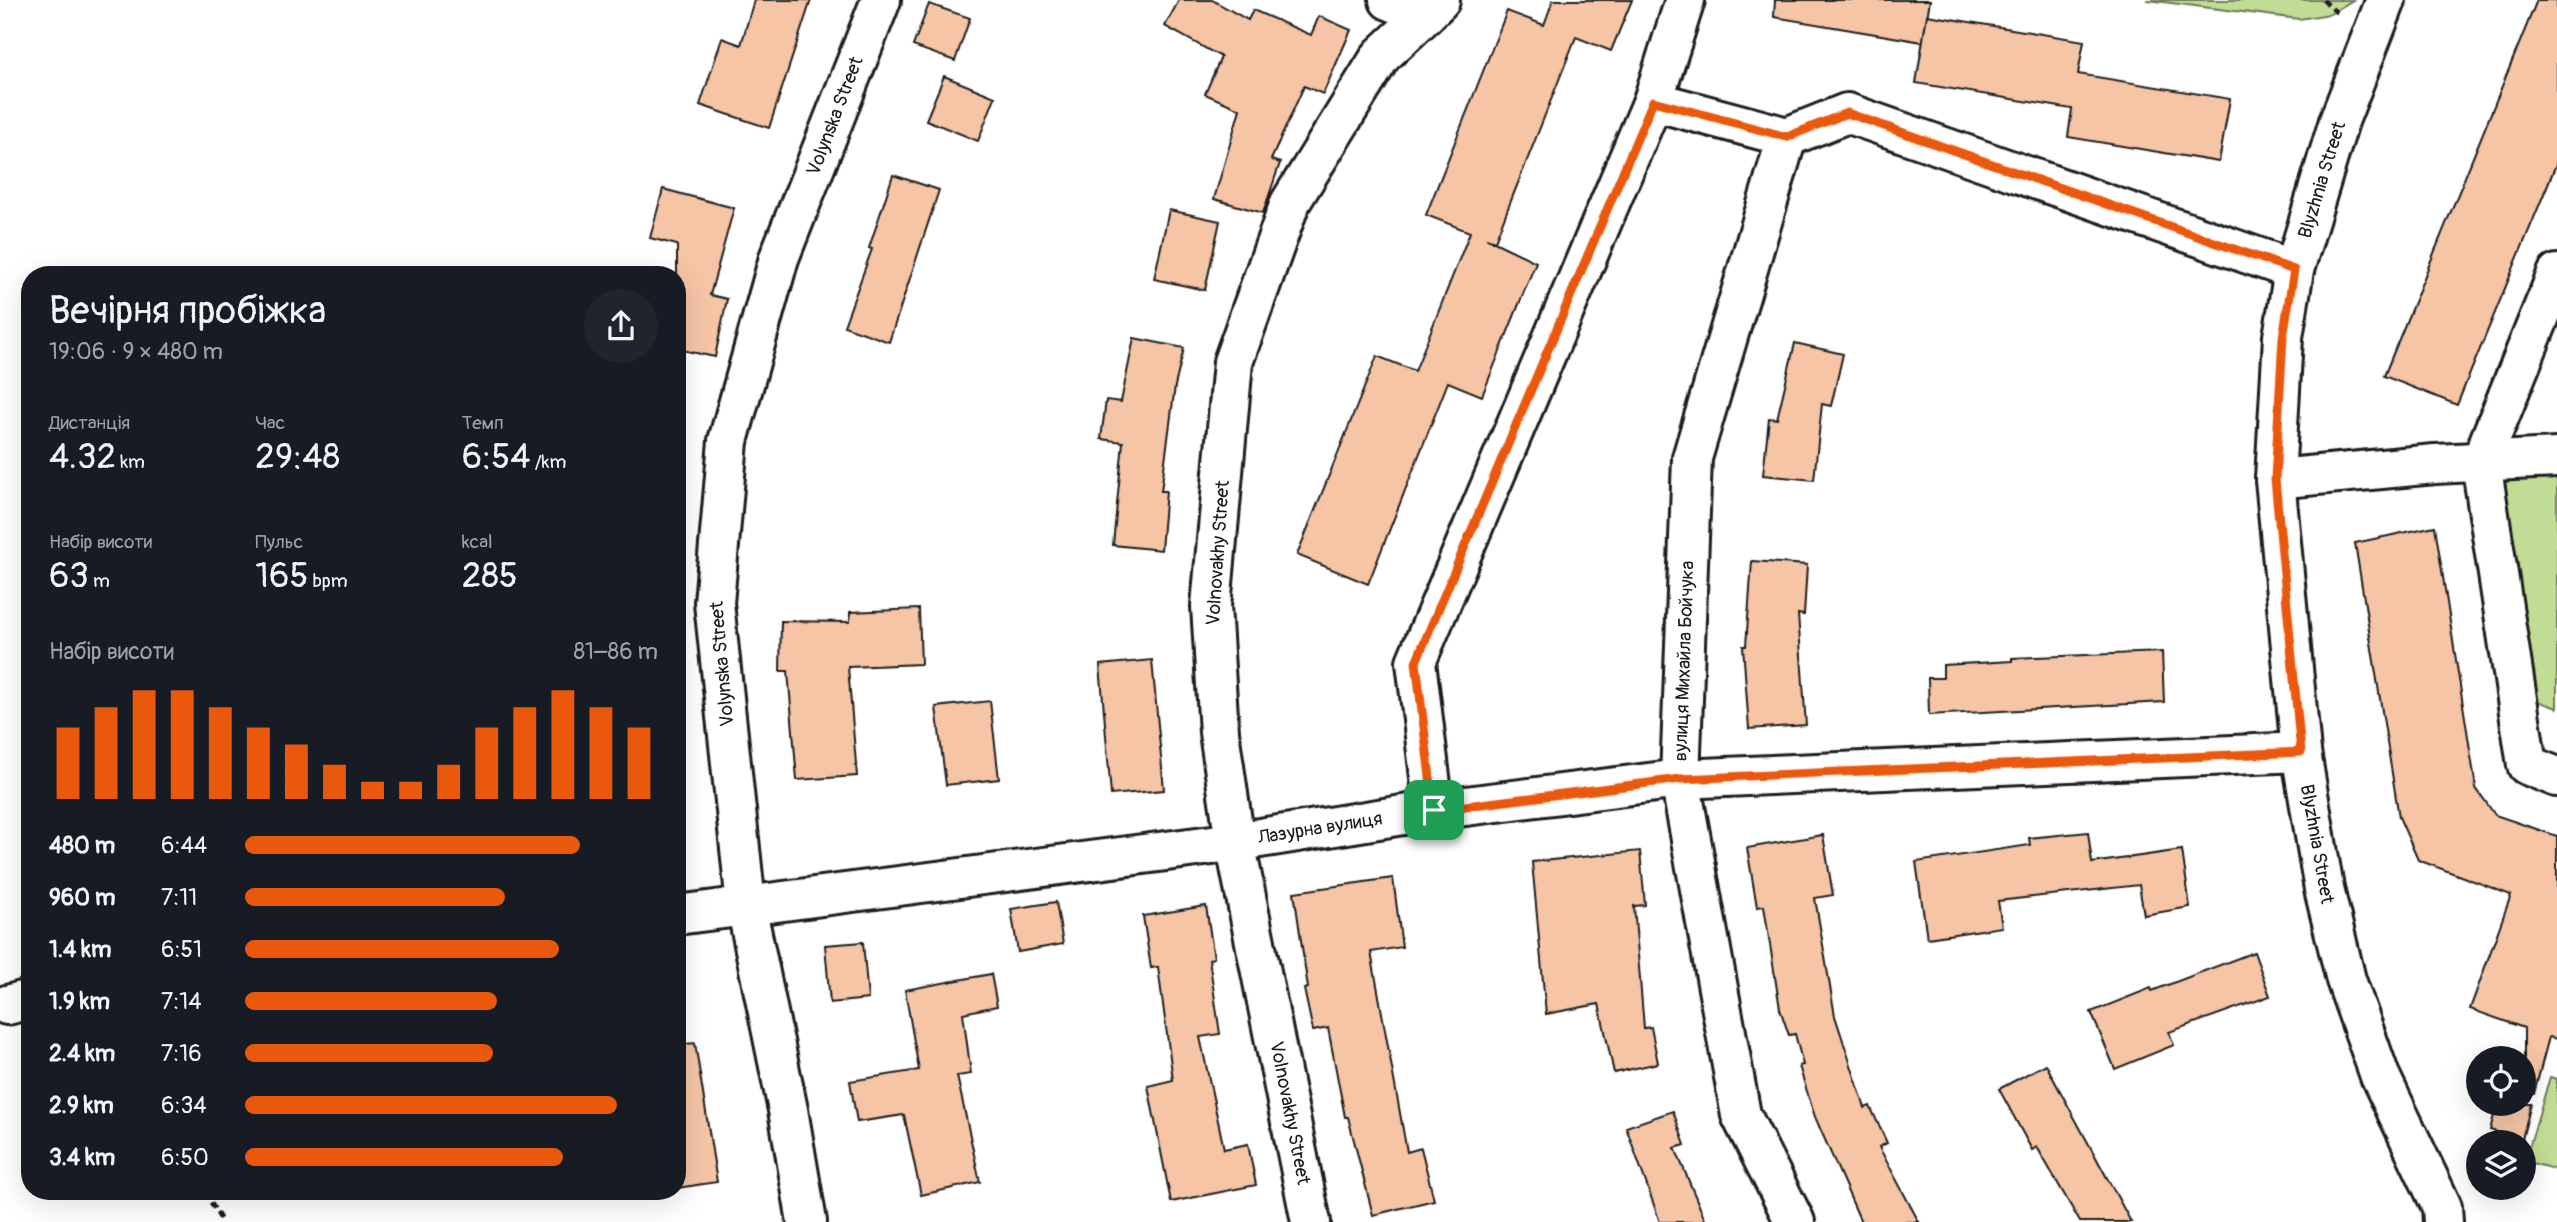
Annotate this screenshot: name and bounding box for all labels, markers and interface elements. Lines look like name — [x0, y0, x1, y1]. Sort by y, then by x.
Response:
street label: Volynska Street — [801, 53, 869, 179]
street label: Blyzhnia Street — [2293, 118, 2351, 241]
text: Вечірня пробіжка — [49, 287, 326, 335]
button: share — [584, 289, 658, 363]
text: 19:06 · 9 × 480 m — [49, 337, 223, 366]
text: Дистанція — [49, 411, 130, 435]
text: Час — [255, 411, 285, 435]
text: Темп — [462, 411, 504, 435]
text: 4.32 — [49, 435, 116, 479]
text: 29:48 — [255, 435, 340, 479]
text: 6:54 — [462, 435, 531, 479]
text: km — [116, 450, 145, 474]
text: /km — [531, 450, 566, 474]
street label: Volnovakhy Street — [1201, 479, 1235, 626]
text: Набір висоти — [49, 530, 152, 554]
text: Пульс — [255, 530, 303, 554]
text: kcal — [462, 530, 493, 554]
text: 63 — [49, 554, 89, 598]
text: 165 — [255, 554, 308, 598]
text: 285 — [462, 554, 518, 598]
street label: вулиця Михайла Бойчука — [1669, 560, 1699, 762]
text: m — [89, 569, 110, 593]
text: bpm — [308, 569, 348, 593]
street label: Volynska Street — [705, 600, 739, 728]
text: Набір висоти — [49, 637, 174, 666]
text: 81–86 m — [573, 637, 658, 666]
pin — [1404, 780, 1464, 840]
street label: Blyzhnia Street — [2295, 782, 2339, 906]
icon: arrive — [1415, 791, 1453, 829]
street label: Лазурна вулиця — [1255, 806, 1384, 850]
text: 480 m — [49, 831, 115, 860]
text: 6:44 — [161, 831, 207, 860]
text: 960 m — [49, 883, 115, 912]
text: 7:11 — [161, 883, 197, 912]
text: 1.4 km — [49, 935, 111, 964]
text: 6:51 — [161, 935, 202, 964]
text: 1.9 km — [49, 987, 110, 1016]
text: 7:14 — [161, 987, 202, 1016]
text: 2.4 km — [49, 1039, 115, 1068]
text: 7:16 — [161, 1039, 202, 1068]
street label: Volnovakhy Street — [1264, 1039, 1316, 1187]
map controls — [2466, 1046, 2536, 1200]
button: locate — [2466, 1046, 2536, 1116]
text: 2.9 km — [49, 1091, 114, 1120]
text: 6:34 — [161, 1091, 207, 1120]
button: layers — [2466, 1130, 2536, 1200]
text: 3.4 km — [49, 1143, 115, 1172]
text: 6:50 — [161, 1143, 209, 1172]

